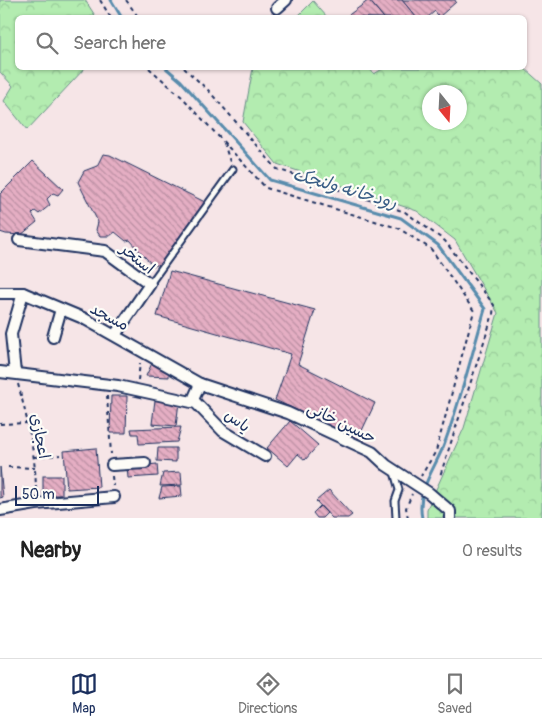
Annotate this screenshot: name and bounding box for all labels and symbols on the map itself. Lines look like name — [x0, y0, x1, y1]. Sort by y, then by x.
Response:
north arrow — [422, 85, 467, 130]
water label: رودخانه ولنجک — [290, 163, 400, 214]
street label: استخر — [115, 238, 159, 279]
street label: مسجد — [87, 298, 132, 335]
street label: حسین خانی — [304, 398, 379, 448]
street label: یاس — [221, 405, 254, 437]
street label: اعجازی — [26, 412, 54, 461]
scale bar — [15, 483, 99, 506]

